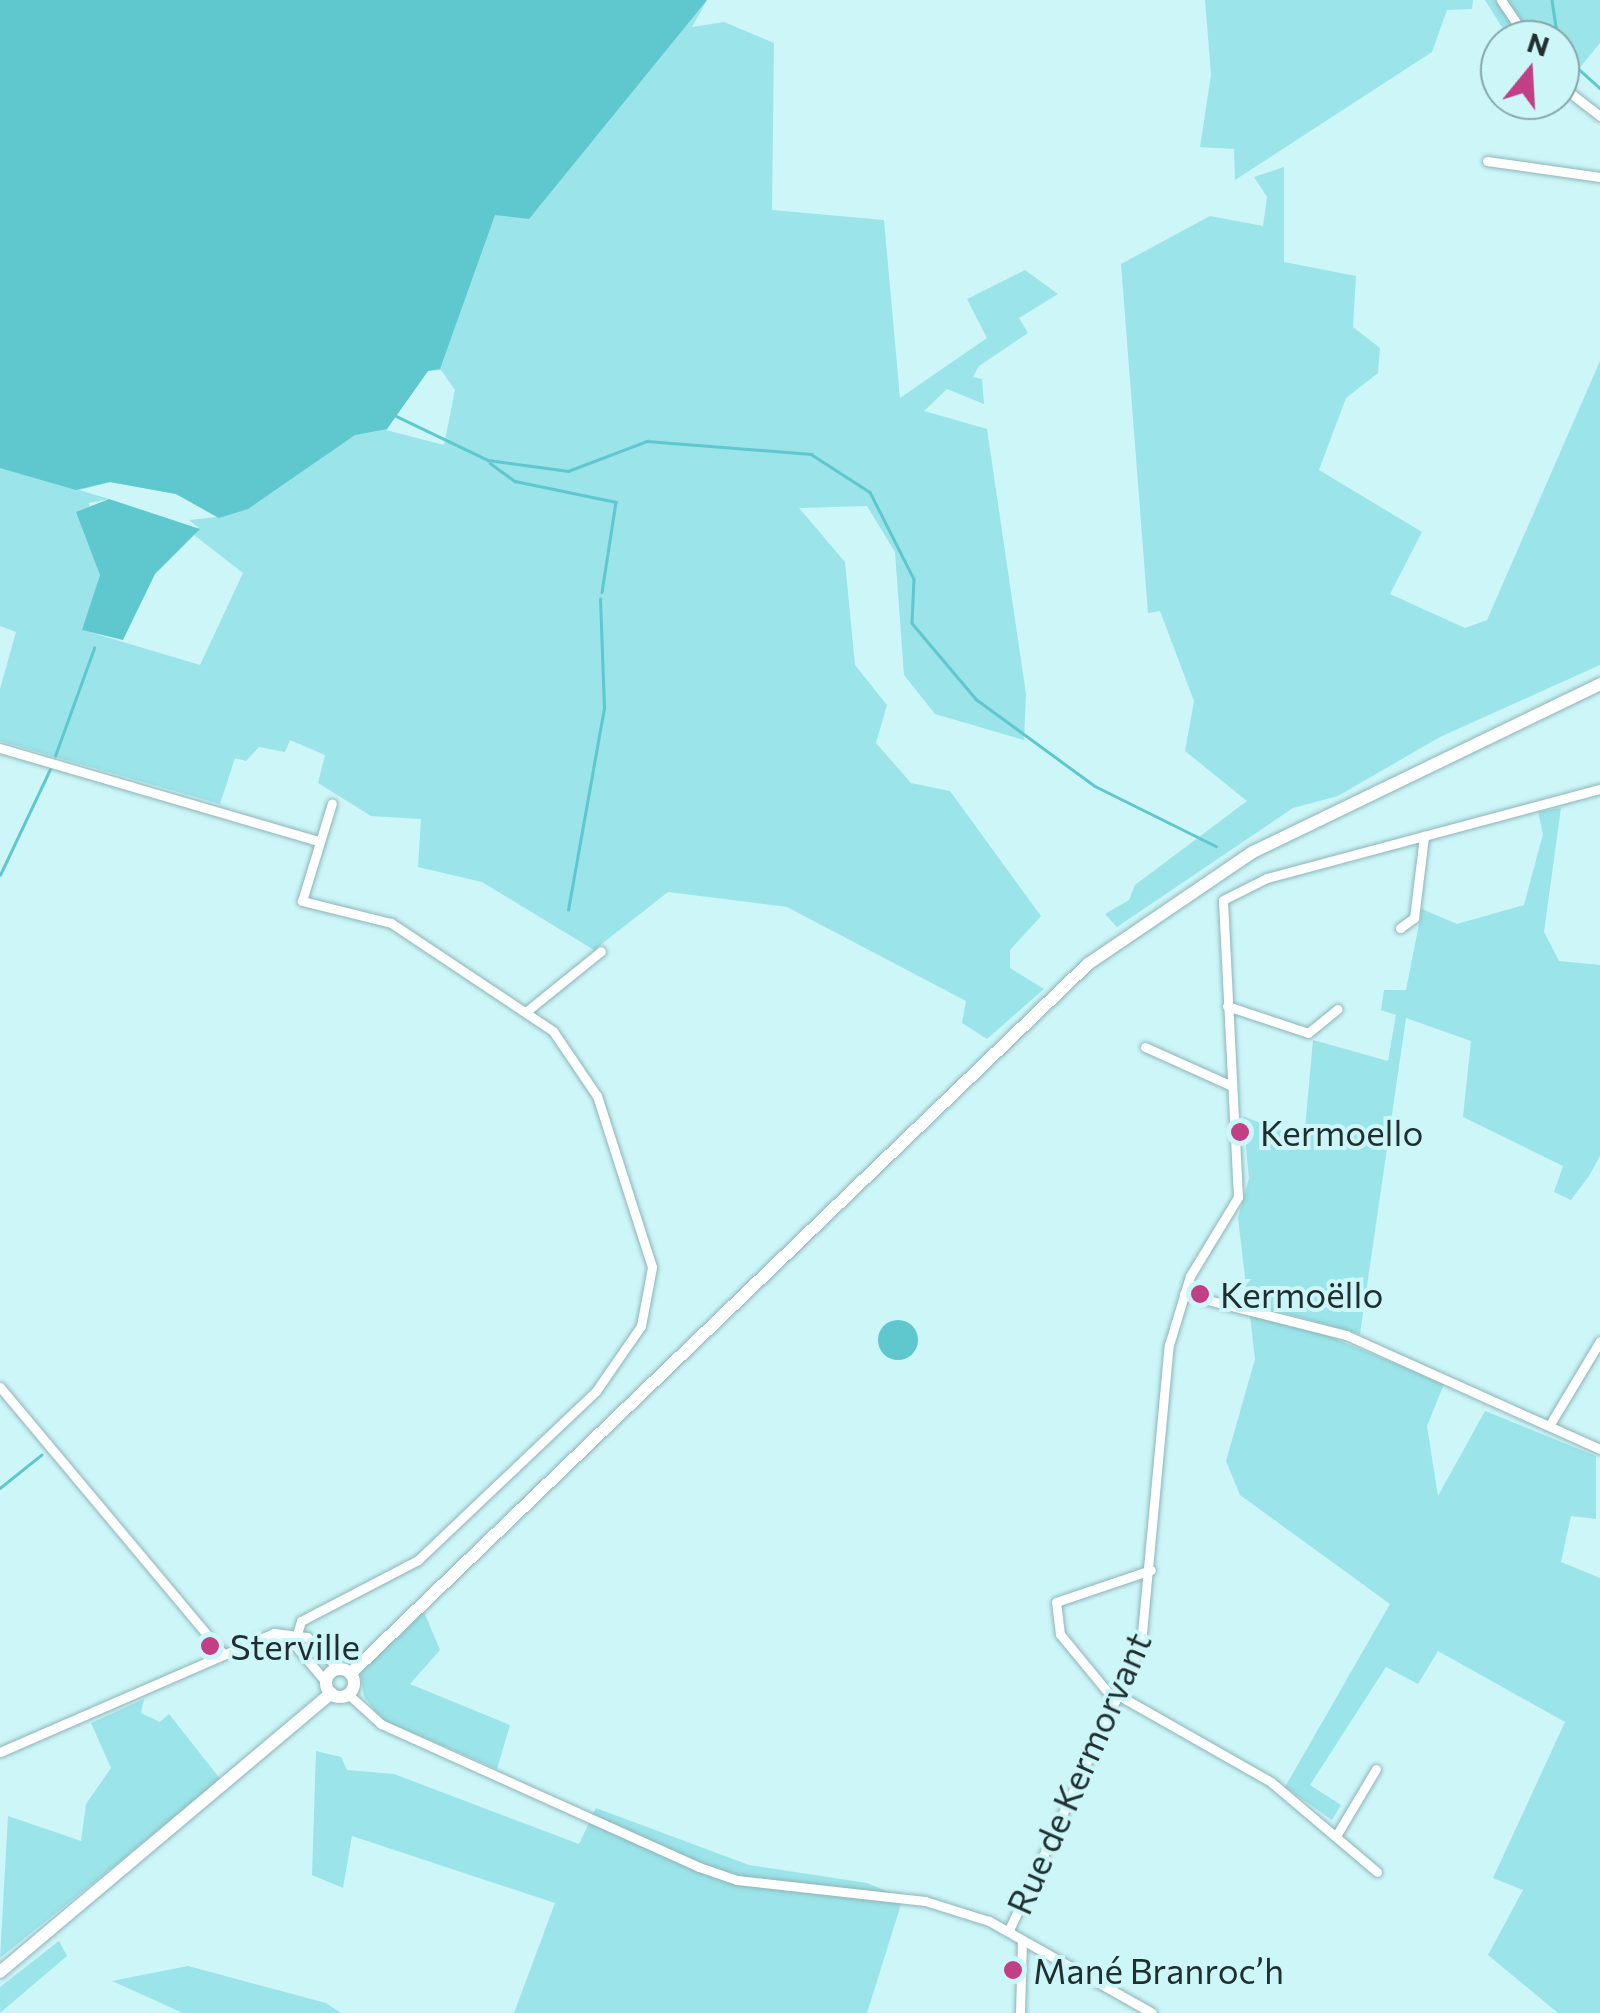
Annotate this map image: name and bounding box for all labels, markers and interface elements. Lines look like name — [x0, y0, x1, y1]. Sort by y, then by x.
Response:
north arrow — [1480, 20, 1580, 120]
text: N — [1523, 24, 1554, 63]
place label: Kermoello — [1260, 1111, 1423, 1153]
marker: Kermoello — [1229, 1121, 1251, 1143]
place label: Kermoëllo — [1220, 1273, 1383, 1315]
marker: Kermoëllo — [1189, 1283, 1211, 1305]
place label: Sterville — [230, 1625, 360, 1667]
street label: Rue de Kermorvant — [997, 1626, 1159, 1920]
marker: Sterville — [199, 1635, 221, 1657]
place label: Mané Branroc’h — [1033, 1949, 1284, 1991]
marker: Mané Branroc’h — [1002, 1959, 1024, 1981]

